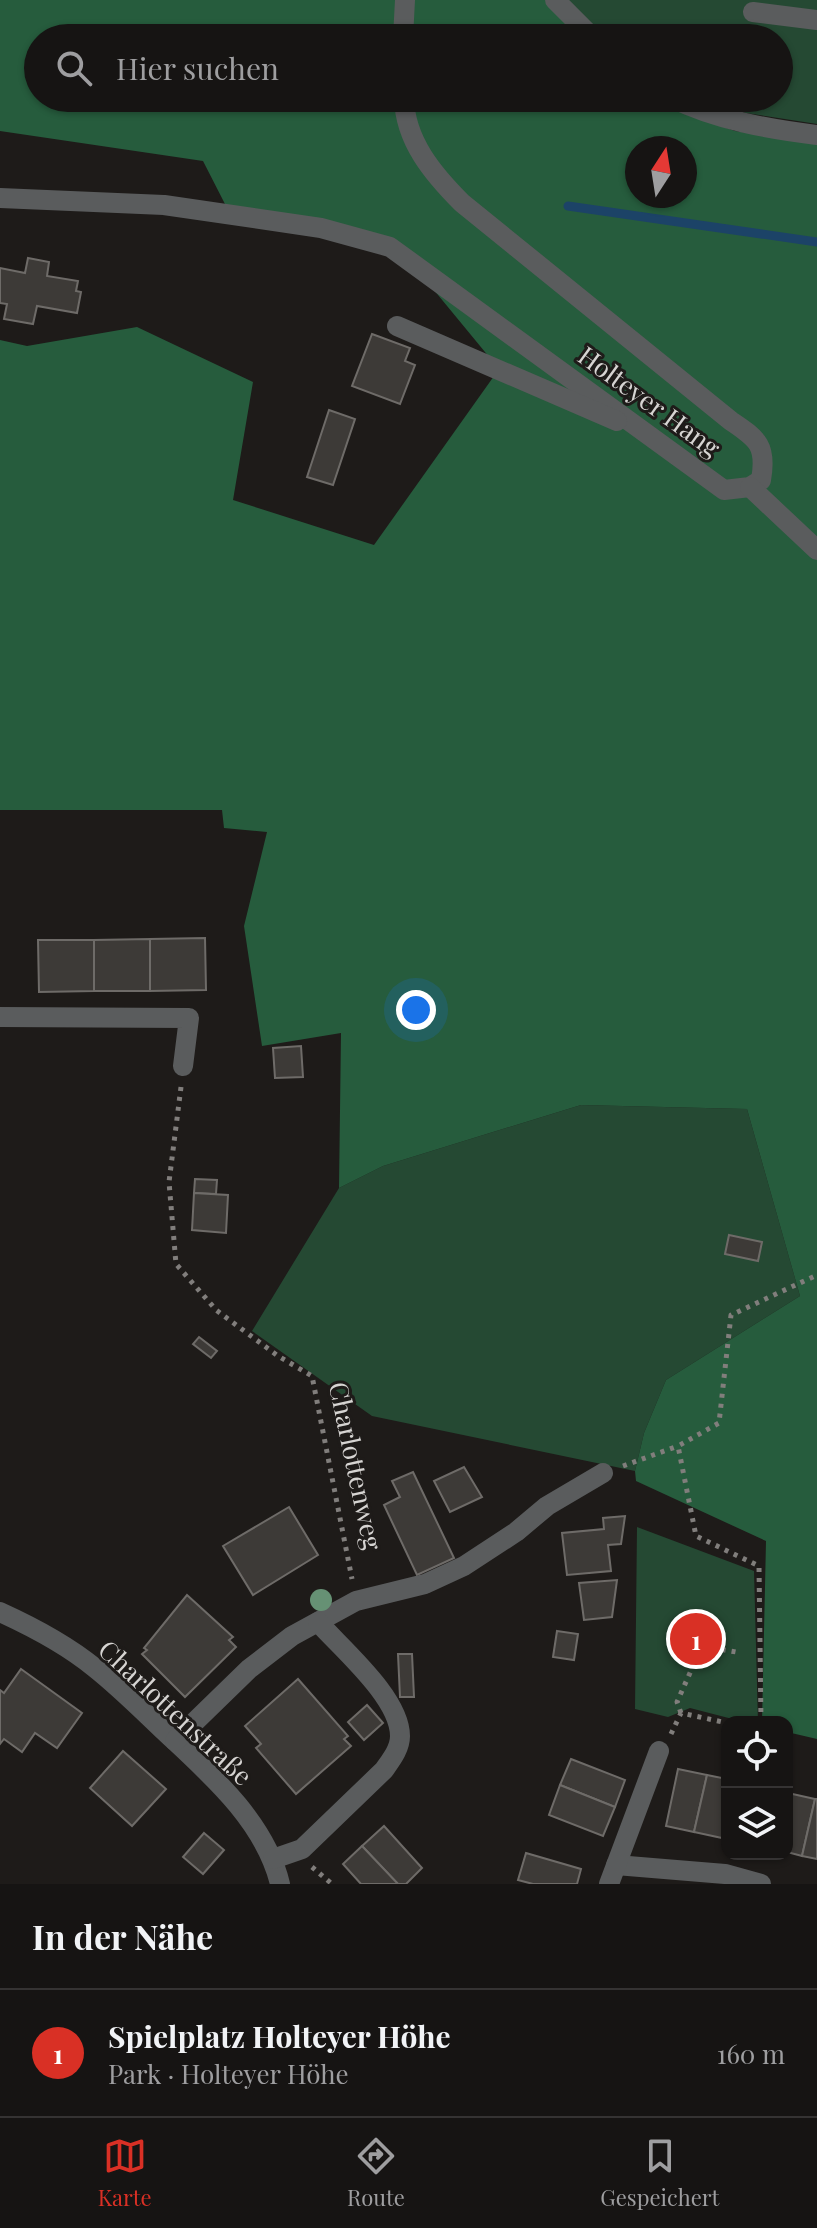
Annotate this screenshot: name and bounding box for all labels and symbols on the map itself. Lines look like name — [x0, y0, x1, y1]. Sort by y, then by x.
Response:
north arrow — [625, 136, 697, 208]
street label: Holteyer Hang — [572, 337, 728, 464]
your location — [396, 990, 436, 1030]
street label: Charlottenweg — [322, 1378, 391, 1553]
pin: 1 — [670, 1609, 722, 1669]
street label: Charlottenstraße — [92, 1631, 260, 1792]

